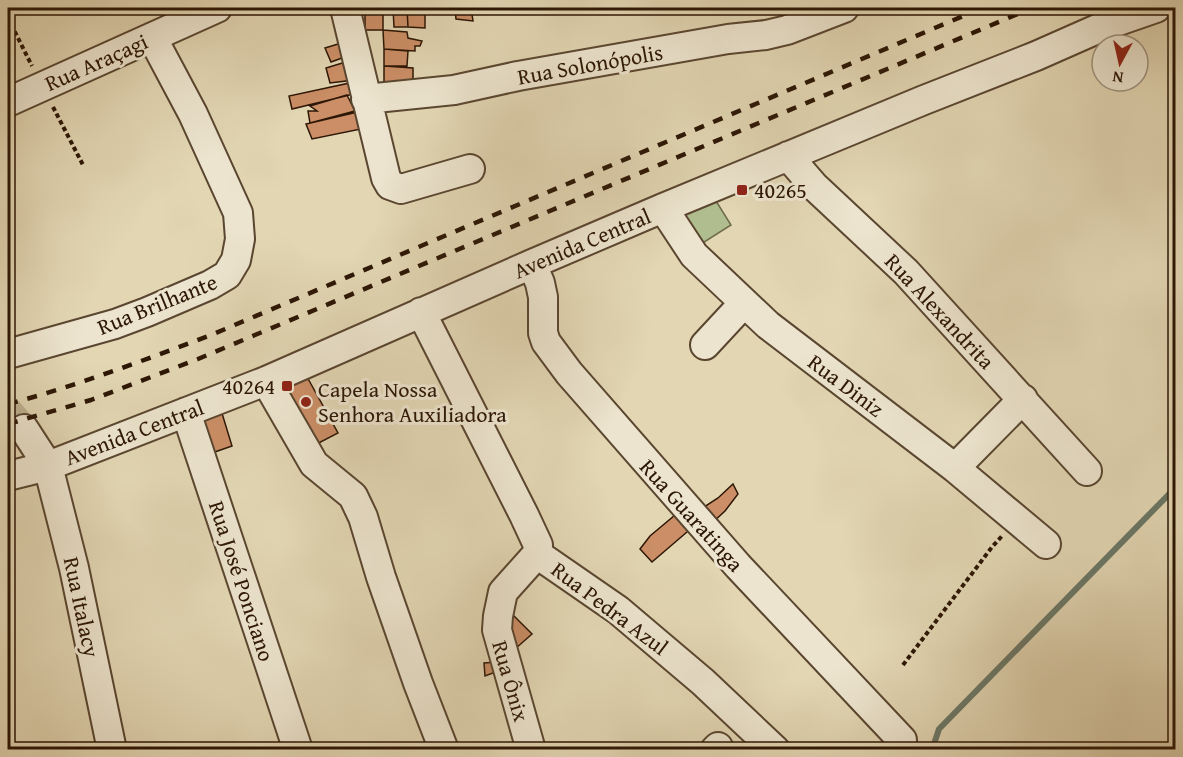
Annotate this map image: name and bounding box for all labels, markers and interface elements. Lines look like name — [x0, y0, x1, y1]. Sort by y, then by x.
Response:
street label: Rua Araçagi — [39, 25, 153, 99]
north arrow — [1090, 33, 1150, 93]
street label: Rua Solonópolis — [515, 35, 665, 93]
text: N — [1111, 65, 1125, 90]
place label: 40265 — [754, 174, 807, 206]
marker: 40265 — [735, 183, 749, 197]
street label: Avenida Central — [508, 200, 656, 286]
street label: Rua Alexandrita — [878, 246, 1003, 377]
street label: Rua Brilhante — [92, 265, 222, 343]
street label: Rua Diniz — [801, 346, 891, 424]
place label: 40264 — [222, 370, 275, 402]
place label: Capela Nossa Senhora Auxiliadora — [318, 373, 507, 430]
marker: 40264 — [280, 379, 294, 393]
street label: Avenida Central — [60, 391, 208, 473]
marker: Capela Nossa Senhora Auxiliadora — [299, 395, 313, 409]
street label: Rua Guaratinga — [633, 452, 752, 579]
street label: Rua José Ponciano — [201, 497, 283, 665]
street label: Rua Pedra Azul — [545, 553, 675, 663]
street label: Rua Italacy — [56, 554, 108, 660]
street label: Rua Ônix — [484, 637, 538, 726]

